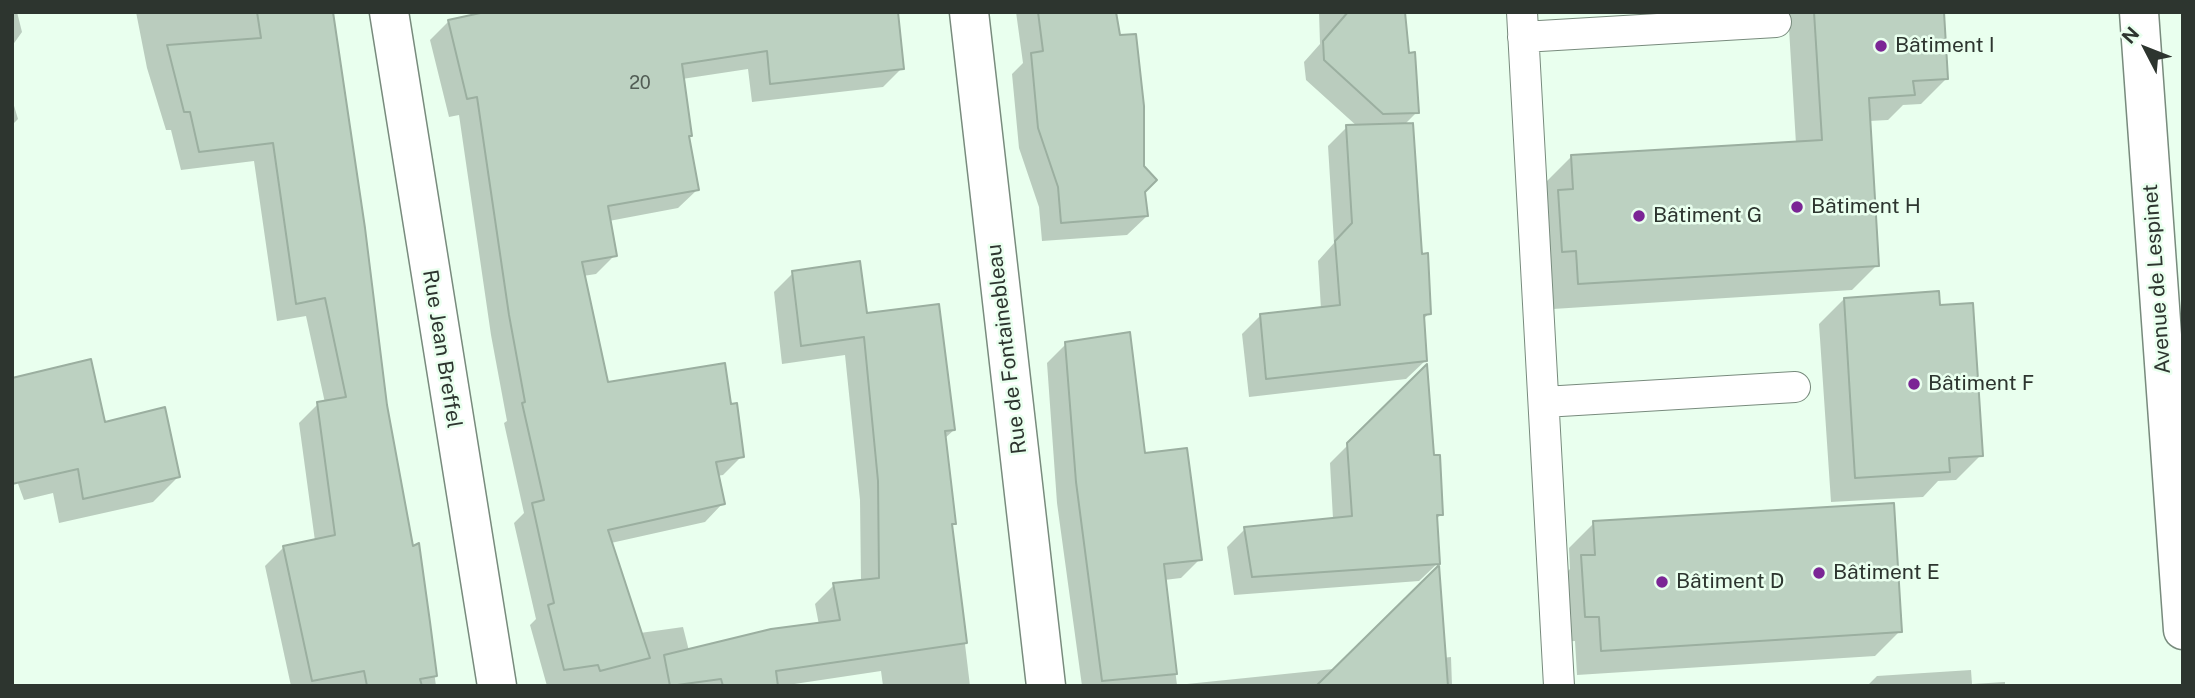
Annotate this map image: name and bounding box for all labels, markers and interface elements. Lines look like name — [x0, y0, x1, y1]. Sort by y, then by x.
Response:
north arrow — [2111, 14, 2181, 84]
text: N — [2117, 22, 2144, 48]
place label: Bâtiment I — [1895, 33, 1995, 59]
marker: Bâtiment I — [1873, 38, 1889, 54]
house number: 20 — [629, 72, 651, 94]
street label: Avenue de Lespinet — [2138, 183, 2176, 375]
place label: Bâtiment H — [1811, 194, 1921, 220]
marker: Bâtiment H — [1789, 199, 1805, 215]
place label: Bâtiment G — [1653, 203, 1762, 229]
marker: Bâtiment G — [1631, 208, 1647, 224]
street label: Rue de Fontainebleau — [982, 243, 1032, 455]
street label: Rue Jean Breffel — [417, 268, 467, 430]
place label: Bâtiment F — [1928, 371, 2034, 397]
marker: Bâtiment F — [1906, 376, 1922, 392]
place label: Bâtiment E — [1833, 560, 1940, 586]
marker: Bâtiment E — [1811, 565, 1827, 581]
place label: Bâtiment D — [1676, 569, 1784, 595]
marker: Bâtiment D — [1654, 574, 1670, 590]

